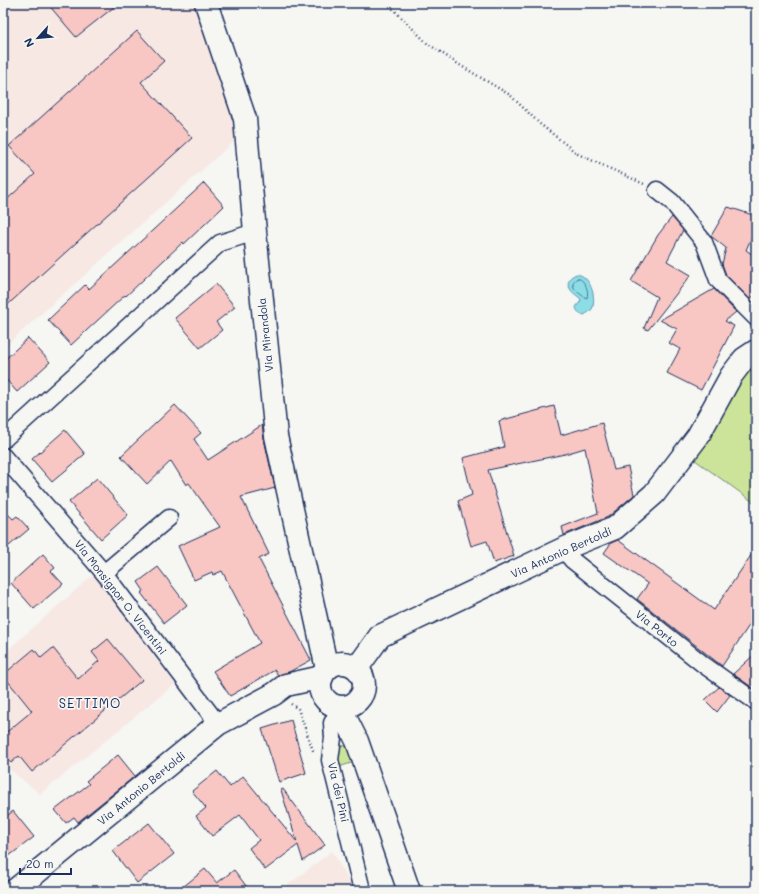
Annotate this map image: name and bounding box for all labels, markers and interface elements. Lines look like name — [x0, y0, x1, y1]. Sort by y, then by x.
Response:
north arrow — [18, 18, 58, 58]
text: N — [20, 36, 37, 50]
street label: Via Mirandola — [254, 297, 276, 373]
street label: Via Antonio Bertoldi — [508, 523, 614, 581]
street label: Via Monsignor O. Vicentini — [71, 536, 171, 658]
street label: Via Porto — [632, 606, 682, 650]
district label: SETTIMO — [59, 694, 121, 711]
street label: Via Antonio Bertoldi — [94, 748, 188, 828]
street label: Via dei Pini — [325, 761, 353, 823]
scale bar — [20, 850, 71, 876]
text: 20 m — [26, 855, 54, 871]

